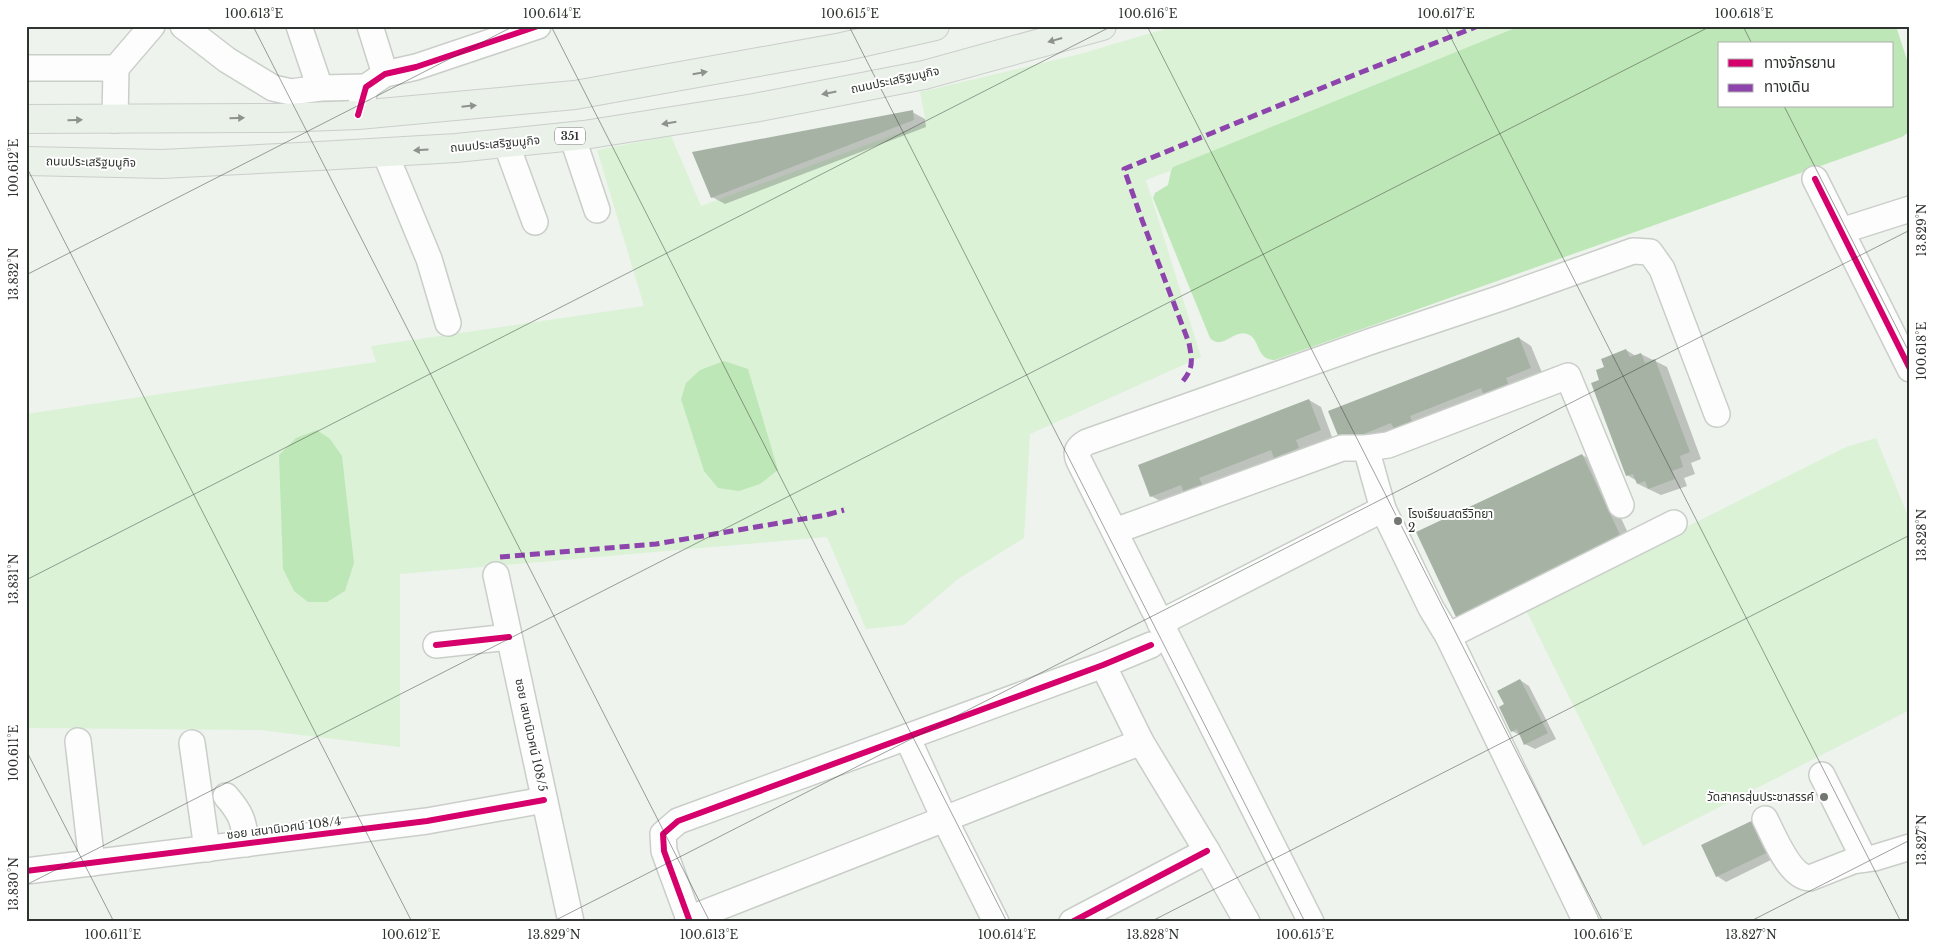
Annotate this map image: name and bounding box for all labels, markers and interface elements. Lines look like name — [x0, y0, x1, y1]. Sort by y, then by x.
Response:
text: 100.613°E — [225, 6, 284, 21]
text: 100.614°E — [523, 6, 581, 21]
text: 100.615°E — [821, 6, 879, 21]
text: 100.616°E — [1119, 6, 1178, 21]
text: 100.617°E — [1417, 6, 1475, 21]
text: 100.618°E — [1715, 6, 1774, 21]
one-way arrow — [1048, 36, 1063, 44]
legend — [1718, 42, 1894, 108]
text: ทางจักรยาน — [1764, 53, 1836, 72]
street label: ถนนประเสริฐมนูกิจ — [849, 63, 941, 96]
one-way arrow — [692, 68, 708, 76]
text: ทางเดิน — [1764, 77, 1810, 96]
one-way arrow — [821, 90, 837, 98]
one-way arrow — [462, 101, 478, 109]
one-way arrow — [230, 114, 246, 122]
one-way arrow — [67, 116, 83, 124]
one-way arrow — [661, 119, 677, 127]
road number: 351 — [555, 128, 585, 144]
street label: ถนนประเสริฐมนูกิจ — [449, 132, 541, 155]
text: 100.612°E — [6, 138, 21, 197]
one-way arrow — [413, 146, 429, 154]
street label: ถนนประเสริฐมนูกิจ — [46, 153, 136, 170]
text: 13.829°N — [1914, 203, 1929, 257]
text: 13.832°N — [6, 247, 21, 300]
text: 100.618°E — [1914, 321, 1929, 380]
place label: โรงเรียนสตรีวิทยา 2 — [1408, 506, 1493, 535]
text: 13.828°N — [1914, 508, 1929, 561]
marker: โรงเรียนสตรีวิทยา 2 — [1392, 515, 1404, 527]
text: 13.831°N — [6, 553, 21, 604]
street label: ซอย เสนานิเวศน์ 108/5 — [512, 677, 551, 793]
text: 100.611°E — [6, 724, 21, 781]
place label: วัดสาครสุ่นประชาสรรค์ — [1707, 789, 1814, 804]
marker: วัดสาครสุ่นประชาสรรค์ — [1818, 791, 1830, 803]
street label: ซอย เสนานิเวศน์ 108/4 — [226, 813, 342, 842]
text: 13.827°N — [1914, 814, 1929, 866]
text: 13.830°N — [6, 857, 21, 911]
text: 100.611°E — [85, 927, 142, 942]
text: 100.612°E — [382, 927, 441, 942]
text: 13.829°N — [527, 927, 581, 942]
text: 100.613°E — [680, 927, 739, 942]
text: 100.614°E — [978, 927, 1036, 942]
text: 13.828°N — [1127, 927, 1180, 942]
text: 100.615°E — [1276, 927, 1334, 942]
text: 100.616°E — [1574, 927, 1633, 942]
text: 13.827°N — [1725, 927, 1777, 942]

